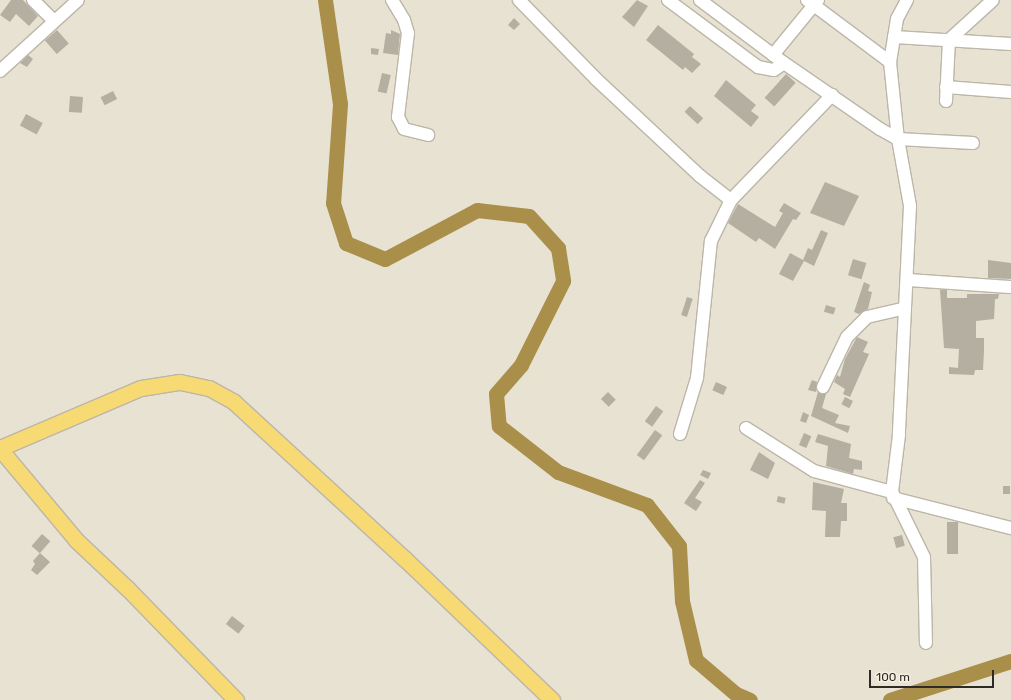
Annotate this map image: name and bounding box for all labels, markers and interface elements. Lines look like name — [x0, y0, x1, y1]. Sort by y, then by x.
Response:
scale bar — [871, 662, 996, 688]
text: 100 m — [876, 670, 910, 684]

